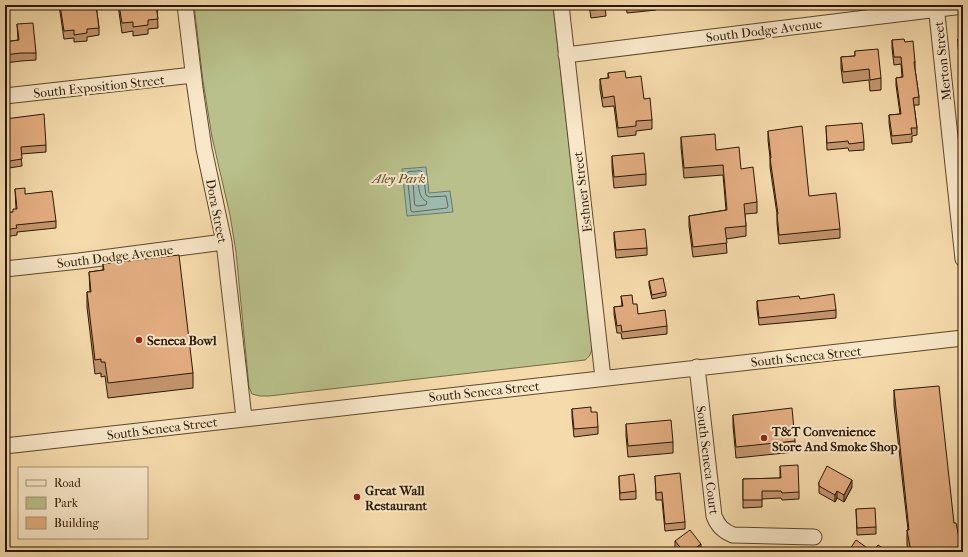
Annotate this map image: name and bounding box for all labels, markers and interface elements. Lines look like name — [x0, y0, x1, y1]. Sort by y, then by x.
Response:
street label: South Dodge Avenue — [705, 16, 824, 45]
street label: Merton Street — [931, 20, 954, 101]
street label: South Exposition Street — [33, 72, 166, 101]
street label: Esthner Street — [570, 150, 595, 233]
park label: Aley Park — [370, 171, 426, 186]
street label: Dora Street — [203, 178, 230, 245]
street label: South Dodge Avenue — [56, 242, 175, 271]
place label: Seneca Bowl — [147, 333, 217, 348]
marker: Seneca Bowl — [134, 335, 144, 345]
street label: South Seneca Street — [750, 343, 862, 370]
street label: South Seneca Street — [428, 378, 540, 405]
street label: South Seneca Court — [693, 405, 722, 516]
street label: South Seneca Street — [106, 414, 218, 443]
place label: T&T Convenience Store And Smoke Shop — [771, 424, 898, 455]
marker: T&T Convenience Store And Smoke Shop — [759, 433, 769, 443]
legend — [18, 467, 148, 539]
text: Road — [54, 476, 81, 490]
place label: Great Wall Restaurant — [365, 483, 427, 513]
marker: Great Wall Restaurant — [352, 492, 362, 502]
text: Park — [54, 496, 79, 510]
text: Building — [54, 516, 99, 530]

